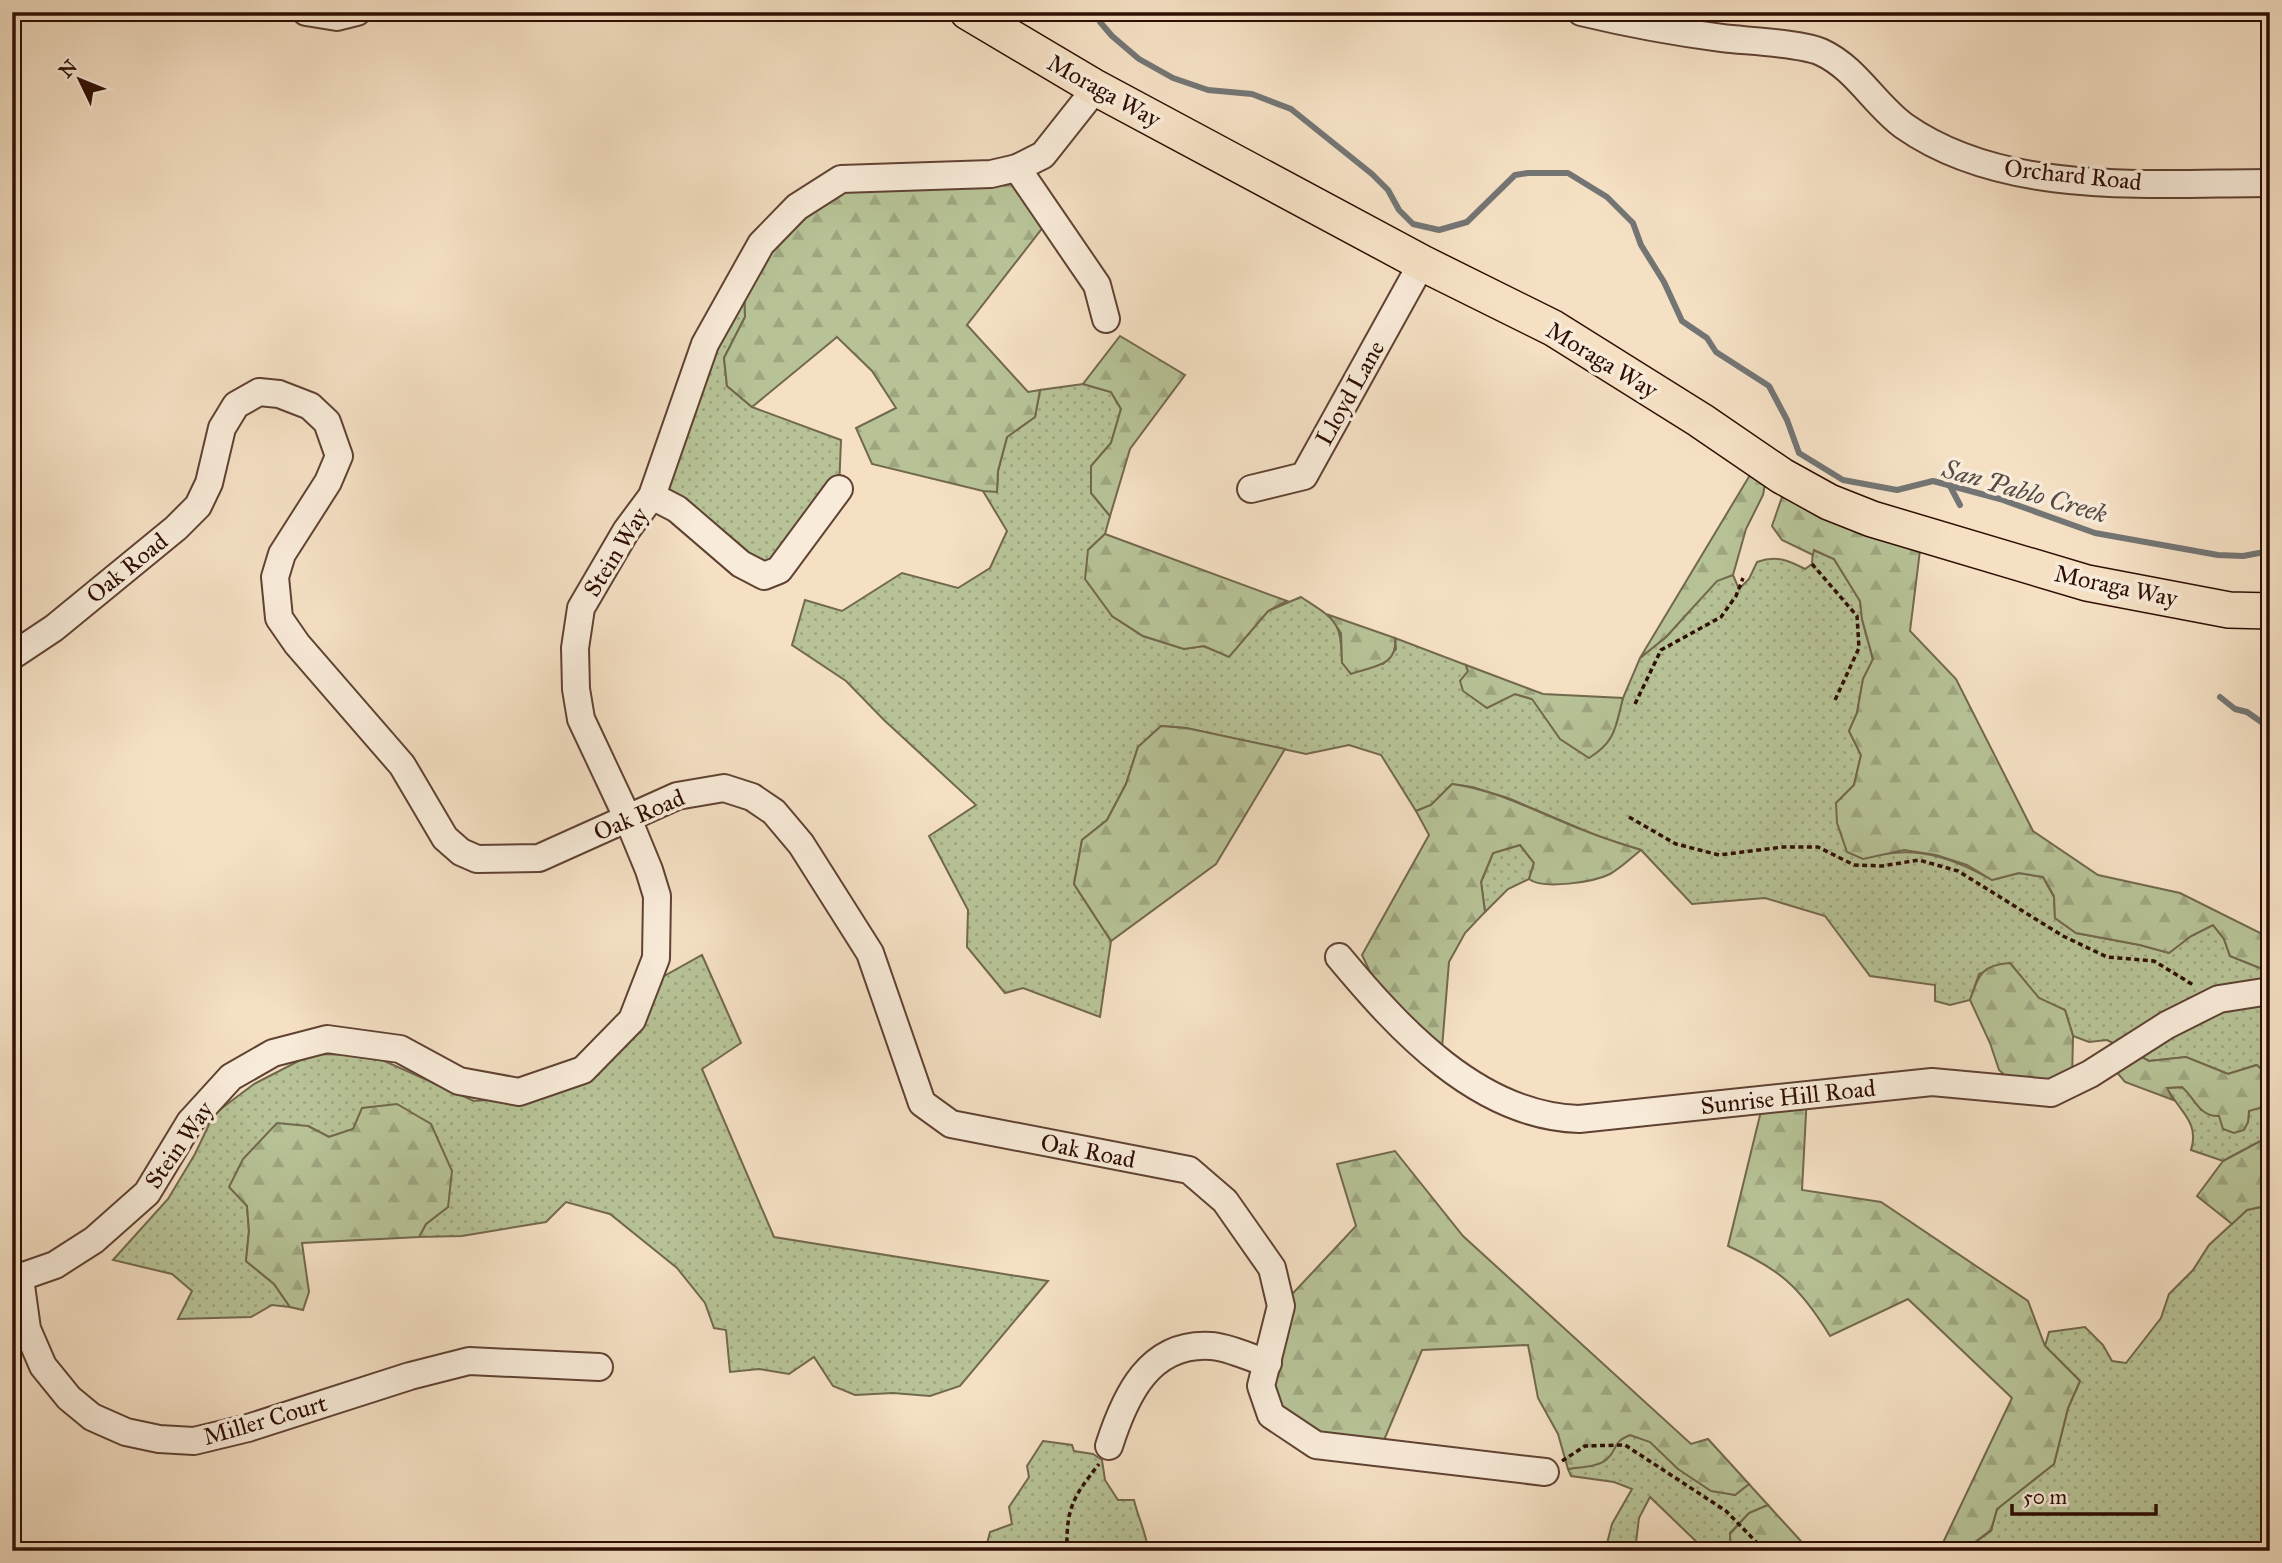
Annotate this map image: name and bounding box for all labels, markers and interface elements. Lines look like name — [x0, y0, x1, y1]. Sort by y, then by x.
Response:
north arrow — [46, 46, 116, 116]
street label: Moraga Way — [1042, 48, 1167, 135]
text: N — [54, 55, 82, 82]
street label: Orchard Road — [2003, 153, 2143, 197]
street label: Moraga Way — [1541, 315, 1664, 405]
street label: Lloyd Lane — [1309, 335, 1391, 451]
water label: San Pablo Creek — [1938, 452, 2111, 530]
street label: Stein Way — [577, 501, 656, 602]
street label: Oak Road — [80, 526, 174, 610]
street label: Moraga Way — [2052, 558, 2181, 614]
street label: Oak Road — [589, 782, 689, 848]
street label: Sunrise Hill Road — [1699, 1073, 1877, 1121]
street label: Stein Way — [138, 1095, 220, 1194]
street label: Oak Road — [1038, 1127, 1138, 1175]
street label: Miller Court — [200, 1388, 331, 1452]
scale bar — [2012, 1472, 2156, 1516]
text: 50 m — [2023, 1484, 2068, 1510]

